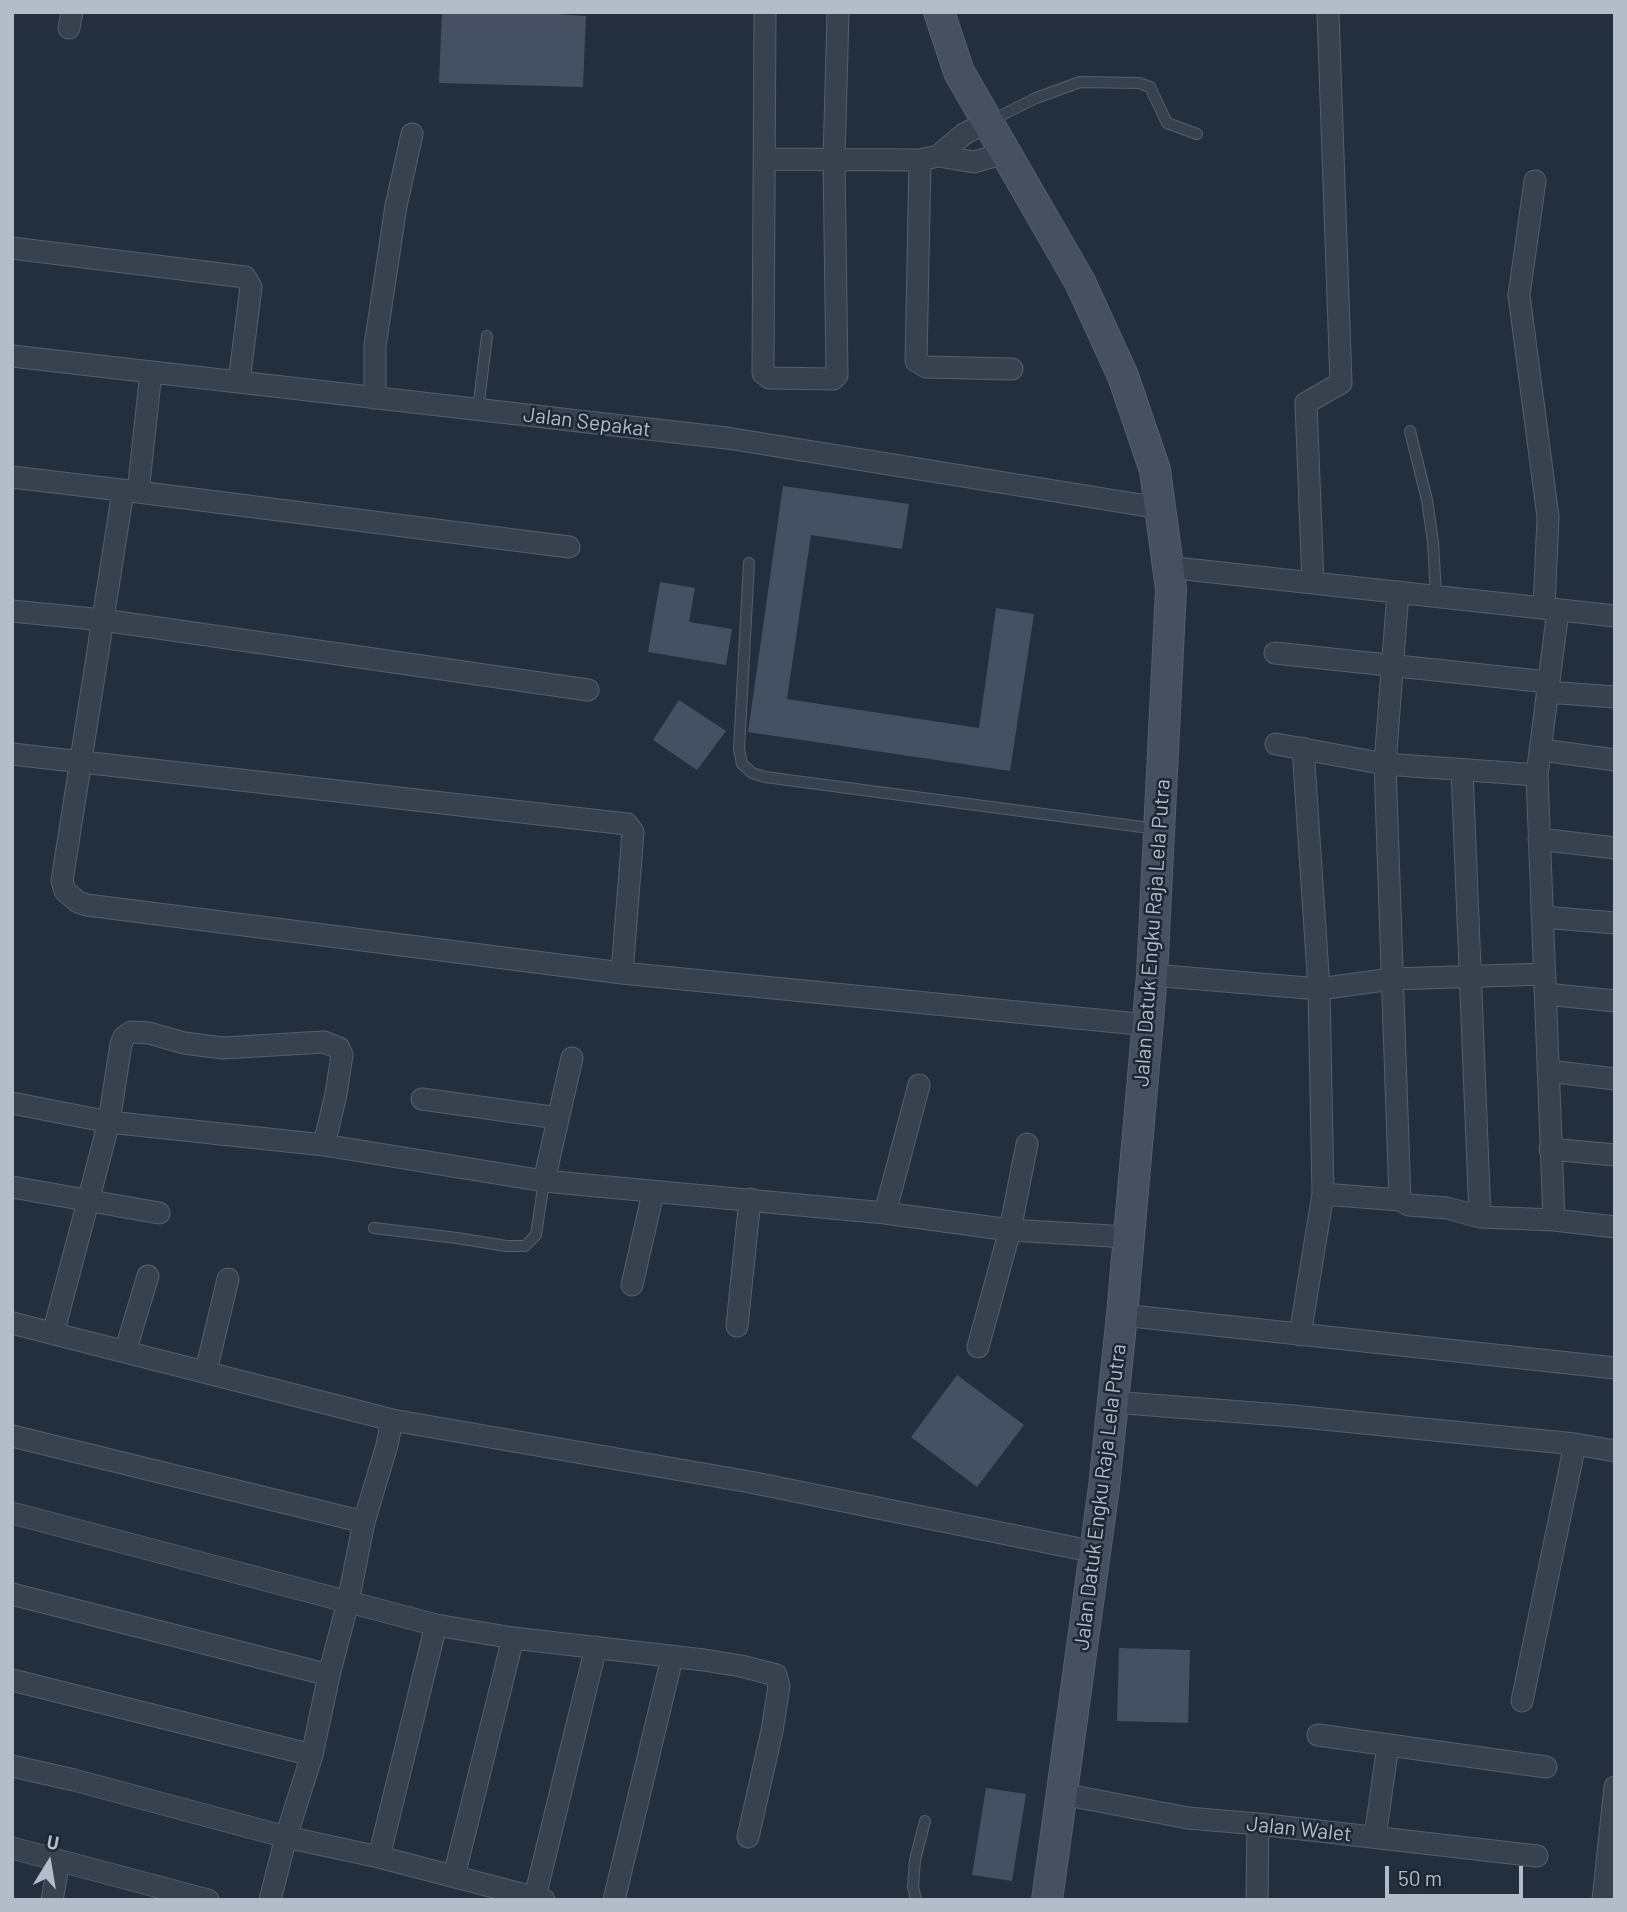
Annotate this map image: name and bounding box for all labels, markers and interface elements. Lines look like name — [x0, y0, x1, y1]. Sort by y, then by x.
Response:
street label: Jalan Sepakat — [522, 402, 652, 442]
street label: Jalan Datuk Engku Raja Lela Putra — [1129, 778, 1175, 1088]
street label: Jalan Datuk Engku Raja Lela Putra — [1069, 1342, 1131, 1652]
street label: Jalan Walet — [1245, 1811, 1353, 1847]
north arrow — [14, 1828, 84, 1898]
text: U — [45, 1829, 61, 1854]
scale bar — [1389, 1853, 1527, 1897]
text: 50 m — [1398, 1865, 1442, 1890]

